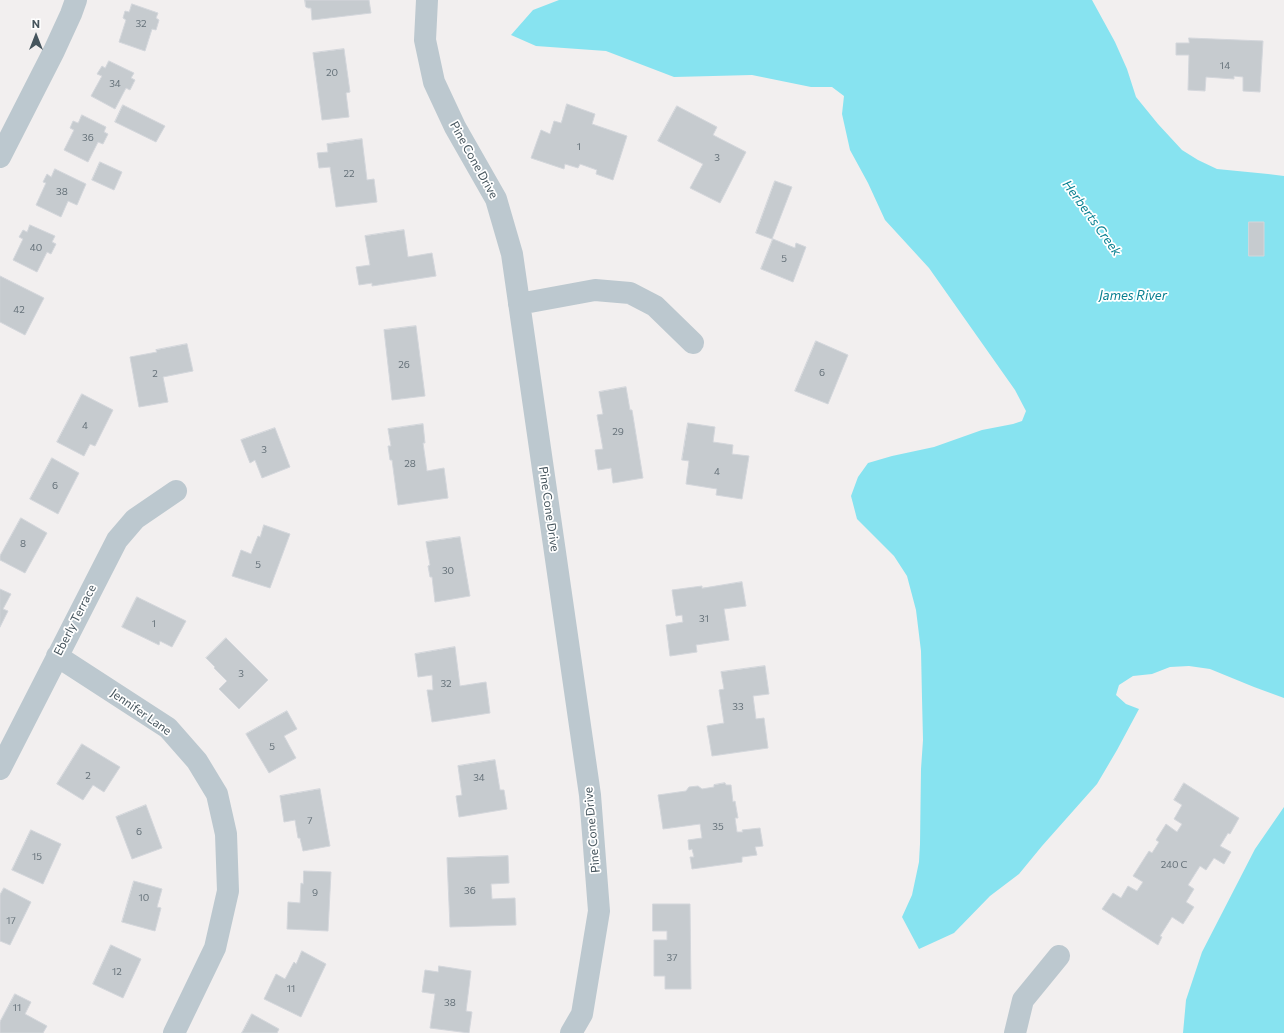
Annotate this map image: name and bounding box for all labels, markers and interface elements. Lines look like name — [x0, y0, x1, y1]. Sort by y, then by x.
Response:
north arrow — [16, 16, 56, 56]
text: N — [32, 17, 40, 30]
house number: 32 — [135, 18, 147, 30]
house number: 14 — [1220, 60, 1230, 72]
house number: 20 — [326, 67, 338, 79]
house number: 34 — [109, 78, 121, 90]
street label: Pine Cone Drive — [447, 119, 501, 201]
house number: 36 — [82, 132, 94, 144]
house number: 1 — [577, 141, 581, 153]
house number: 3 — [714, 152, 720, 164]
house number: 22 — [343, 168, 355, 180]
water label: Herberts Creek — [1059, 177, 1125, 259]
house number: 38 — [56, 186, 68, 198]
house number: 40 — [30, 242, 42, 254]
house number: 5 — [781, 253, 787, 265]
water label: James River — [1099, 288, 1167, 304]
house number: 42 — [13, 304, 25, 316]
house number: 26 — [398, 359, 410, 371]
house number: 6 — [819, 367, 825, 379]
house number: 2 — [152, 368, 158, 380]
house number: 4 — [82, 420, 88, 432]
house number: 29 — [612, 426, 624, 438]
house number: 3 — [261, 444, 267, 456]
house number: 28 — [404, 458, 416, 470]
street label: Pine Cone Drive — [536, 465, 562, 553]
house number: 4 — [714, 466, 720, 478]
house number: 6 — [52, 480, 58, 492]
house number: 8 — [20, 538, 26, 550]
house number: 5 — [255, 559, 261, 571]
house number: 30 — [442, 565, 454, 577]
street label: Eberly Terrace — [51, 582, 99, 658]
house number: 31 — [699, 613, 709, 625]
house number: 1 — [152, 618, 156, 630]
house number: 3 — [238, 668, 244, 680]
house number: 32 — [440, 678, 452, 690]
street label: Jennifer Lane — [108, 686, 174, 738]
house number: 33 — [732, 701, 744, 713]
house number: 5 — [269, 741, 275, 753]
house number: 2 — [85, 770, 91, 782]
house number: 34 — [473, 772, 485, 784]
street label: Pine Cone Drive — [581, 787, 603, 873]
house number: 7 — [307, 815, 313, 827]
house number: 35 — [712, 821, 724, 833]
house number: 6 — [136, 826, 142, 838]
house number: 15 — [32, 851, 42, 863]
house number: 240 C — [1161, 859, 1187, 871]
house number: 36 — [464, 885, 476, 897]
house number: 9 — [312, 887, 318, 899]
house number: 10 — [139, 892, 149, 904]
house number: 17 — [6, 915, 16, 927]
house number: 37 — [667, 952, 677, 964]
house number: 12 — [112, 966, 122, 978]
house number: 11 — [287, 983, 295, 995]
house number: 38 — [444, 997, 456, 1009]
house number: 11 — [13, 1002, 21, 1014]

